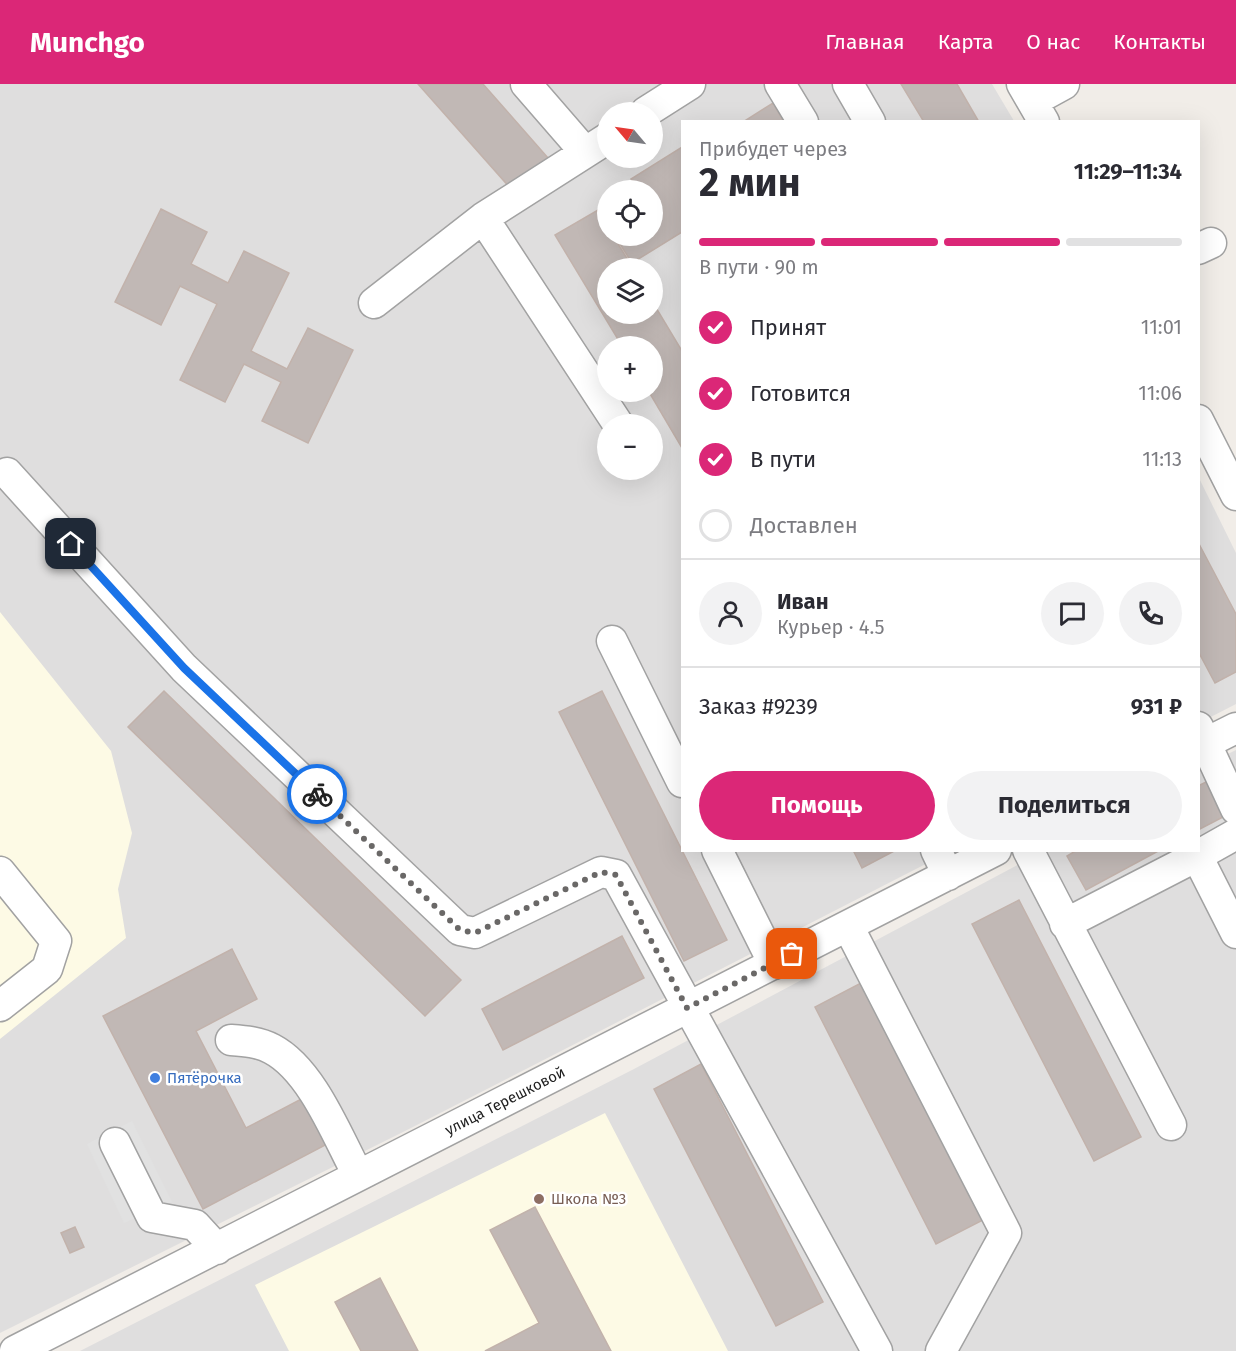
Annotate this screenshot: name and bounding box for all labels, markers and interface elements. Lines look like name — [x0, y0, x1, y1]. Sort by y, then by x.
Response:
text: Munchgo — [30, 26, 145, 59]
text: Главная — [825, 29, 905, 55]
text: Карта — [938, 29, 993, 55]
text: О нас — [1026, 29, 1080, 55]
text: Контакты — [1113, 29, 1206, 55]
north arrow — [597, 102, 663, 168]
map controls — [597, 102, 663, 480]
text: Прибудет через — [699, 137, 848, 161]
text: 11:29–11:34 — [1074, 158, 1182, 185]
text: 2 мин — [699, 160, 801, 206]
button: locate — [597, 180, 663, 246]
text: В пути · 90 m — [699, 255, 819, 279]
button: layers — [597, 258, 663, 324]
icon: check — [699, 311, 732, 344]
text: Принят — [750, 314, 826, 341]
text: 11:01 — [1141, 315, 1182, 339]
button: + — [597, 336, 663, 402]
icon: check — [699, 377, 732, 410]
text: Готовится — [750, 380, 851, 407]
text: 11:06 — [1138, 381, 1182, 405]
button: − — [597, 414, 663, 480]
icon: check — [699, 443, 732, 476]
text: В пути — [750, 446, 816, 473]
text: 11:13 — [1142, 447, 1182, 471]
text: Доставлен — [750, 512, 858, 539]
pin — [45, 518, 96, 569]
icon: home — [54, 527, 87, 560]
button: person — [699, 582, 762, 645]
button: chat — [1041, 582, 1104, 645]
button: phone — [1119, 582, 1182, 645]
text: Иван — [777, 588, 829, 615]
text: Курьер · 4.5 — [777, 615, 884, 639]
text: Заказ #9239 — [699, 693, 818, 720]
text: 931 ₽ — [1131, 693, 1182, 720]
courier — [287, 764, 347, 824]
button: Помощь — [699, 771, 935, 840]
button: Поделиться — [947, 771, 1182, 840]
icon: bike — [301, 778, 334, 811]
pin — [766, 928, 817, 979]
icon: bag — [775, 937, 808, 970]
street label: улица Терешковой — [442, 1063, 568, 1139]
place label: Пятёрочка — [167, 1069, 242, 1087]
marker: Пятёрочка — [148, 1071, 162, 1085]
place label: Школа №3 — [551, 1190, 626, 1208]
marker: Школа №3 — [532, 1192, 546, 1206]

